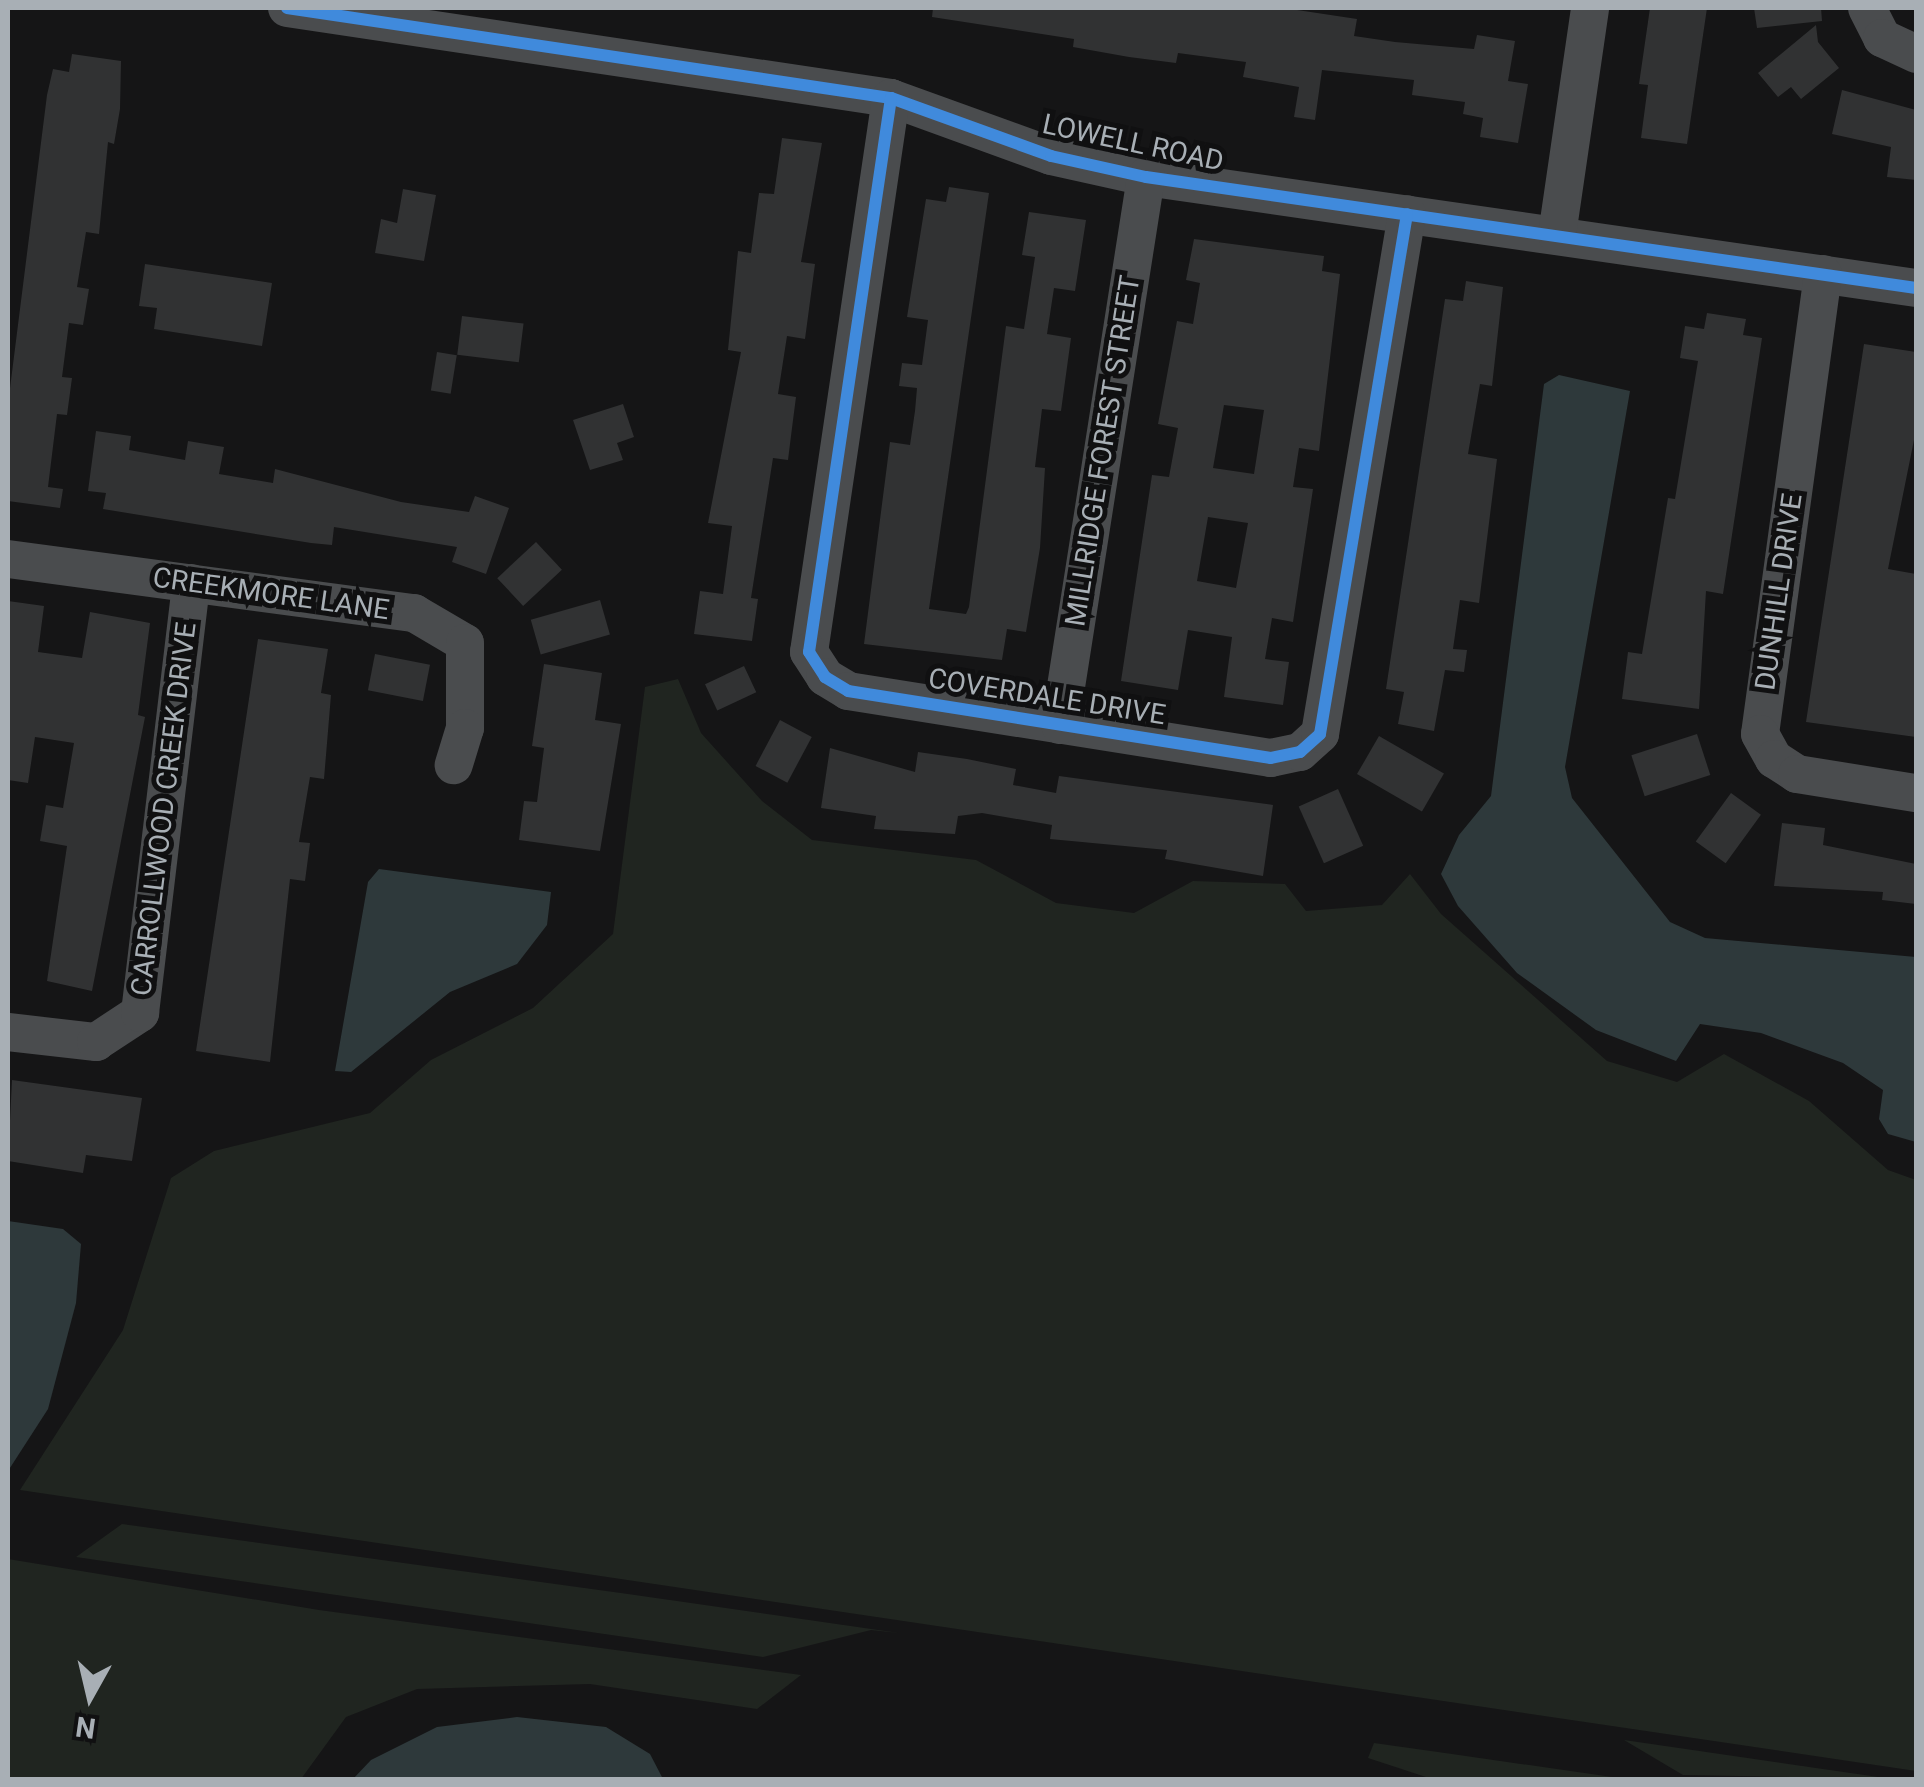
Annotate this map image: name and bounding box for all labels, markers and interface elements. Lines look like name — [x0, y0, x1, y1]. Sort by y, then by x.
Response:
street label: LOWELL ROAD — [1039, 107, 1227, 179]
street label: MILLRIDGE FOREST STREET — [1059, 273, 1147, 629]
street label: DUNHILL DRIVE — [1749, 492, 1809, 692]
street label: CREEKMORE LANE — [151, 561, 391, 627]
street label: CARROLLWOOD CREEK DRIVE — [124, 620, 204, 998]
street label: COVERDALE DRIVE — [926, 662, 1168, 732]
north arrow — [40, 1647, 140, 1747]
text: N — [74, 1709, 98, 1745]

